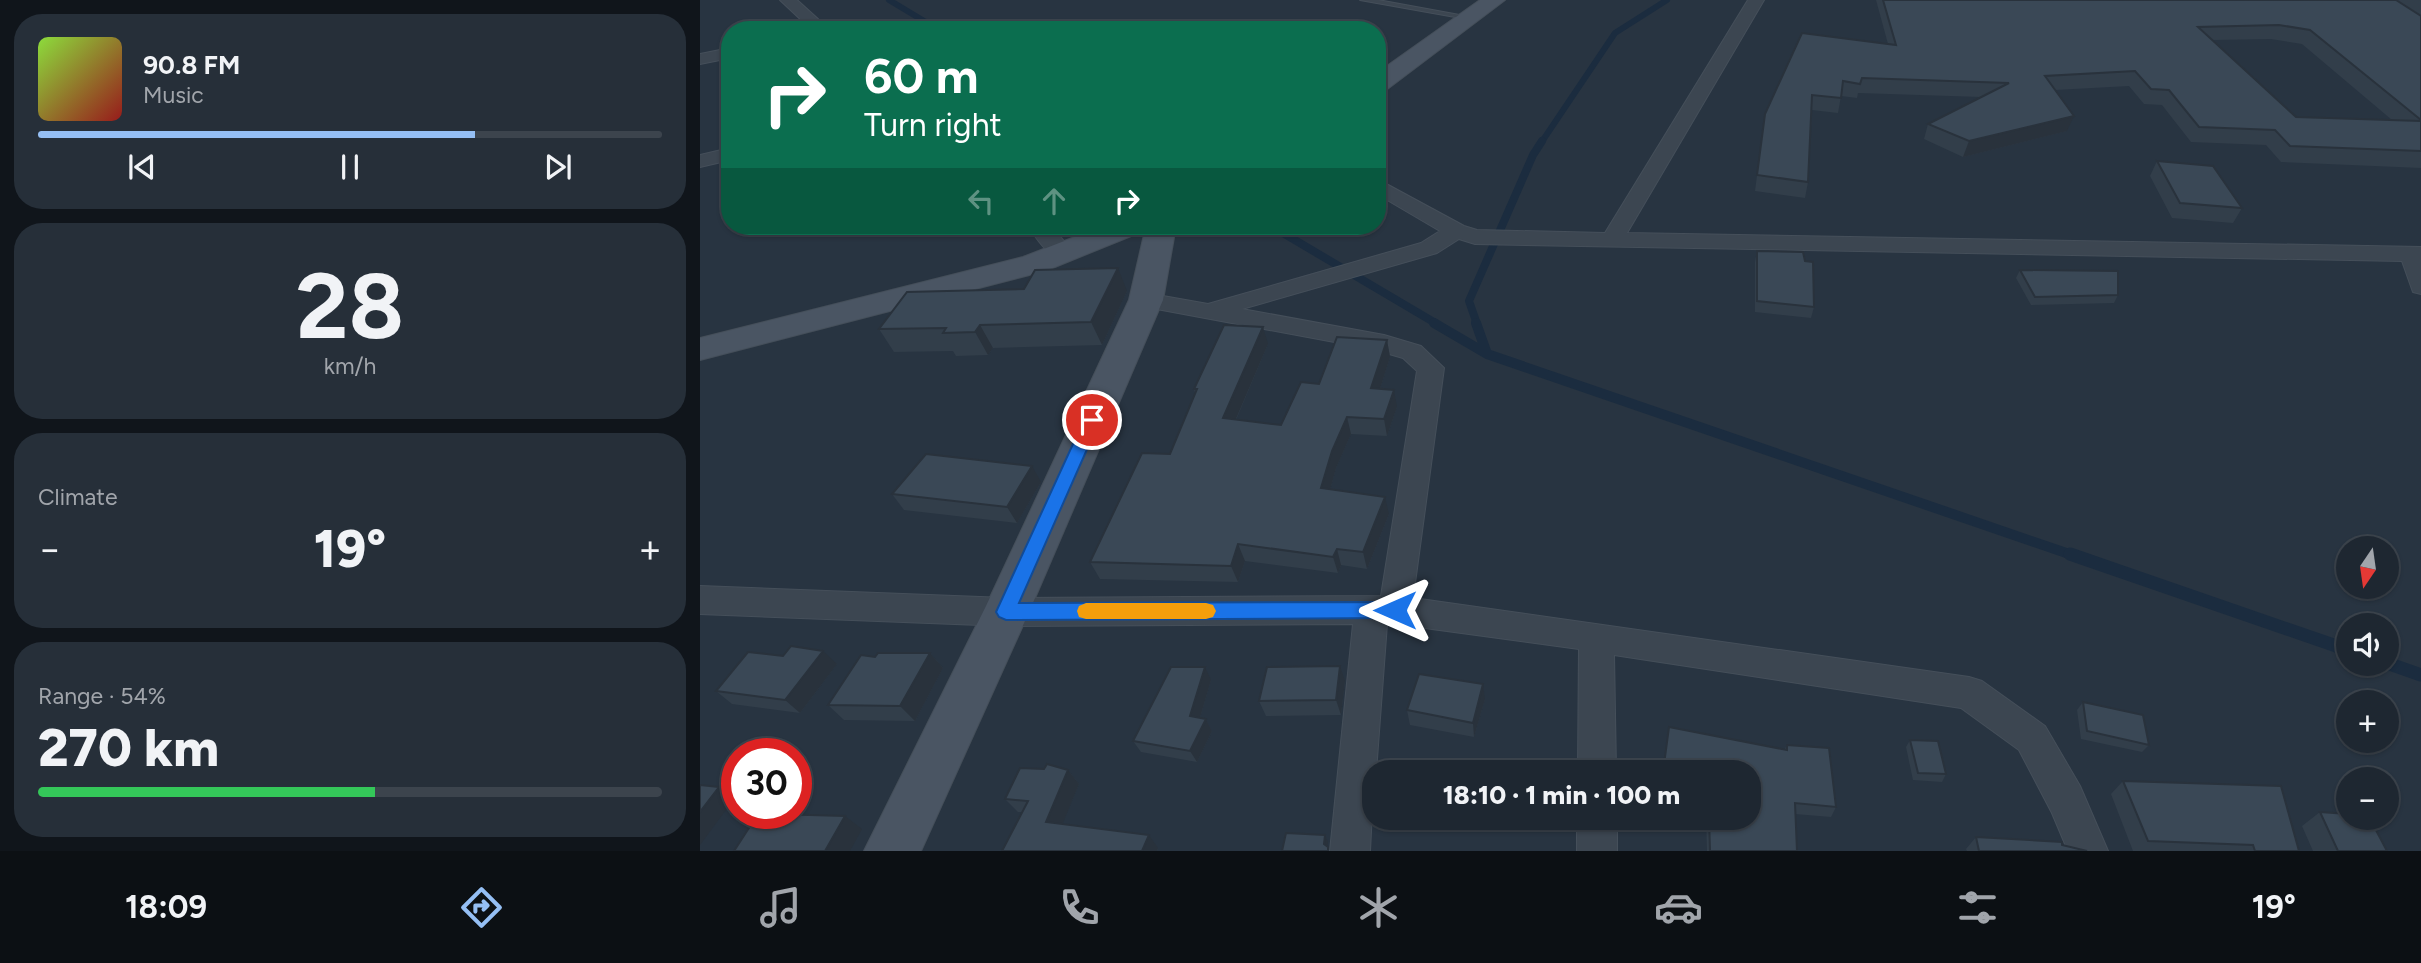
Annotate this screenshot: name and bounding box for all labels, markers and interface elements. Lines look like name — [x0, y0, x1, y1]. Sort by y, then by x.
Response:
text: 60 m — [864, 46, 979, 105]
text: 90.8 FM — [143, 49, 240, 81]
icon: right — [749, 49, 840, 140]
text: Music — [143, 81, 204, 109]
text: Turn right — [864, 106, 1002, 144]
icon: previous — [123, 148, 161, 186]
icon: pause — [331, 148, 369, 186]
icon: next — [539, 148, 577, 186]
icon: left — [962, 182, 1000, 220]
icon: ahead — [1035, 182, 1073, 220]
icon: right — [1108, 182, 1146, 220]
text: 28 — [296, 252, 404, 361]
text: km/h — [324, 352, 376, 380]
pin — [1062, 390, 1122, 450]
icon: arrive — [1073, 401, 1111, 439]
text: Climate — [38, 483, 117, 511]
text: 19° — [314, 518, 386, 580]
text: − — [38, 526, 62, 572]
text: + — [638, 526, 662, 572]
north arrow — [2336, 536, 2399, 598]
map controls — [2336, 536, 2399, 830]
position arrow — [1358, 573, 1432, 647]
button: sound — [2336, 613, 2399, 676]
text: Range · 54% — [38, 682, 166, 710]
button: + — [2336, 690, 2399, 753]
text: 270 km — [38, 717, 219, 779]
speed limit sign: 30 — [721, 738, 812, 829]
button: − — [2336, 767, 2399, 830]
text: 18:10 · 1 min · 100 m — [1443, 779, 1680, 811]
icon: directions — [457, 883, 506, 932]
icon: music — [756, 883, 805, 932]
icon: phone — [1055, 883, 1104, 932]
icon: climate — [1354, 883, 1403, 932]
icon: car — [1654, 883, 1703, 932]
icon: filters — [1953, 883, 2002, 932]
text: 18:09 — [125, 888, 207, 926]
text: 19° — [2252, 888, 2296, 926]

